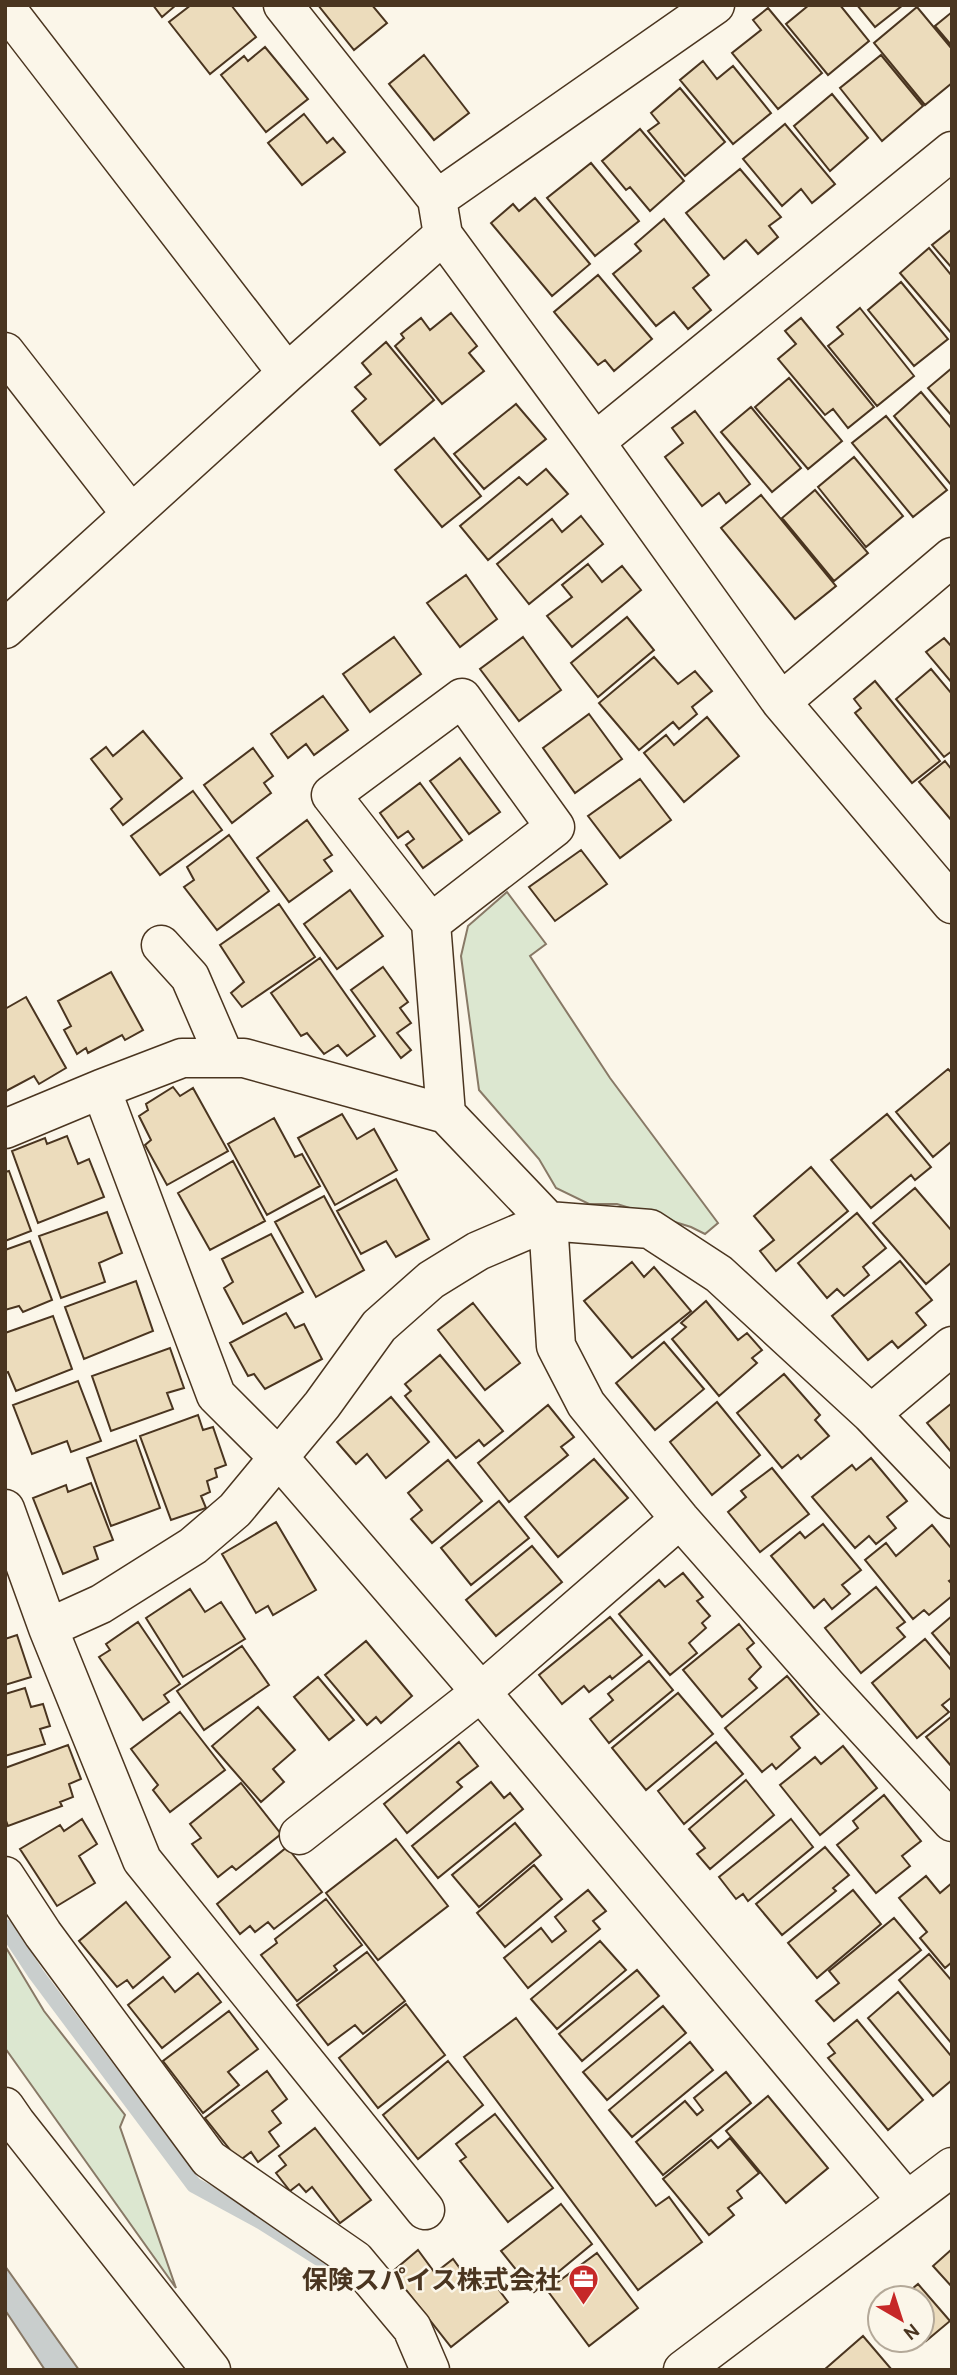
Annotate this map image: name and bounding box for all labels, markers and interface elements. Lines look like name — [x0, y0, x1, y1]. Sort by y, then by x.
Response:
office icon: 保険スパイス株式会社 — [567, 2263, 601, 2307]
place label: 保険スパイス株式会社 — [302, 2264, 561, 2296]
north arrow — [866, 2284, 936, 2354]
text: N — [899, 2319, 924, 2345]

